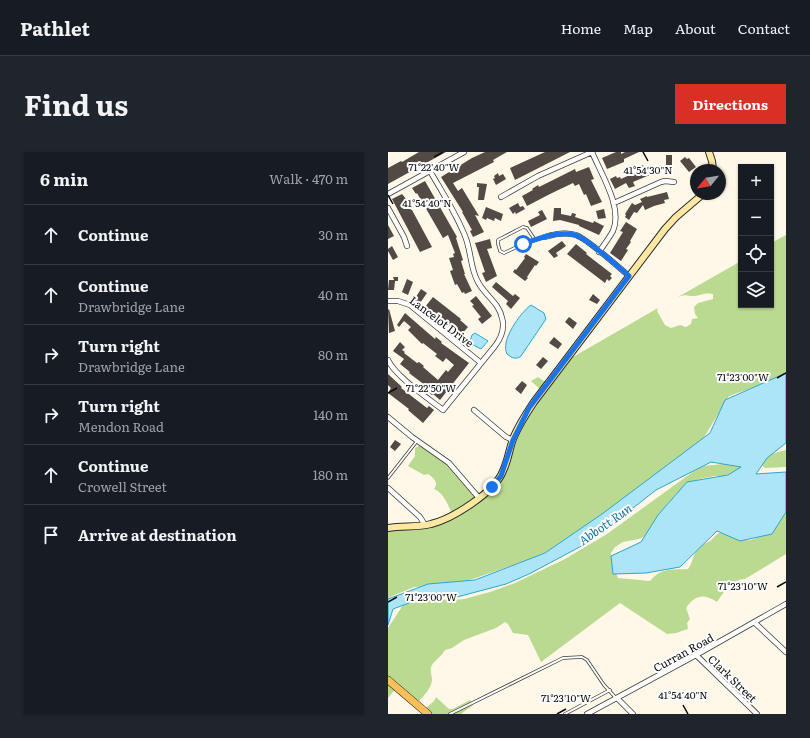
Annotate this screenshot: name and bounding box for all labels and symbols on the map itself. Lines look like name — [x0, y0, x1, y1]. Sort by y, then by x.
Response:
text: 71°22'40"W — [409, 159, 460, 174]
text: 41°54'30"N — [623, 162, 673, 177]
north arrow — [690, 164, 726, 200]
text: 41°54'40"N — [402, 195, 452, 210]
route start — [514, 235, 532, 253]
street label: Lancelot Drive — [407, 292, 478, 351]
text: 71°23'00"W — [717, 369, 769, 384]
text: 71°22'50"W — [406, 380, 456, 395]
route end — [483, 478, 501, 496]
water label: Abbott Run — [575, 499, 635, 549]
text: 71°23'10"W — [718, 578, 768, 593]
text: 71°23'00"W — [405, 589, 457, 604]
street label: Curran Road — [650, 629, 716, 675]
street label: Clark Street — [705, 651, 761, 706]
text: 41°54'40"N — [658, 687, 708, 702]
text: 71°23'10"W — [541, 690, 591, 705]

